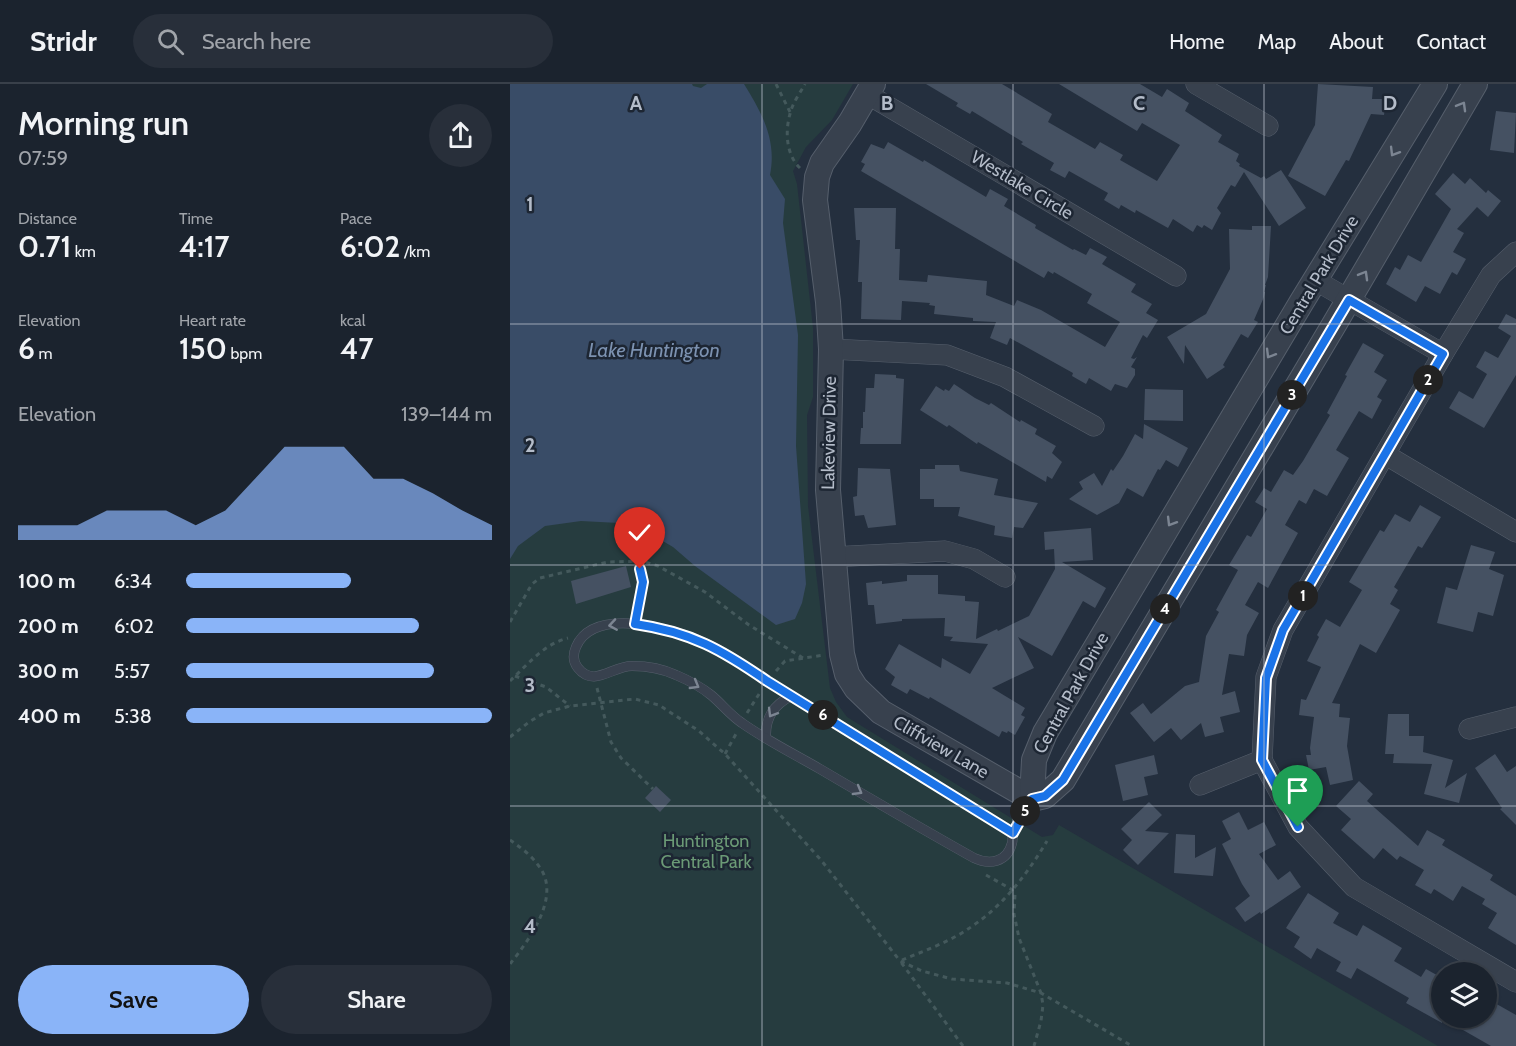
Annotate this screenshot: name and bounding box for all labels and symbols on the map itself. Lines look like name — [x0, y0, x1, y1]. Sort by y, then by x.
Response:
text: A — [630, 91, 643, 115]
text: B — [881, 91, 893, 115]
text: C — [1133, 91, 1145, 115]
text: D — [1383, 91, 1397, 115]
one-way arrow — [1455, 102, 1466, 112]
street label: Westlake Circle — [967, 146, 1077, 224]
one-way arrow — [1390, 146, 1401, 156]
text: 1 — [526, 192, 534, 216]
street label: Central Park Drive — [1275, 211, 1363, 339]
one-way arrow — [1356, 271, 1368, 281]
water label: Lake Huntington — [588, 338, 720, 362]
one-way arrow — [1266, 348, 1278, 358]
pin: 2 — [1413, 365, 1443, 395]
street label: Lakeview Drive — [817, 376, 841, 490]
pin: 3 — [1277, 380, 1307, 410]
text: 2 — [525, 433, 535, 457]
pin — [614, 507, 665, 569]
one-way arrow — [1167, 516, 1178, 526]
pin: 1 — [1288, 581, 1318, 611]
pin: 4 — [1150, 594, 1180, 624]
one-way arrow — [608, 619, 617, 631]
street label: Central Park Drive — [1029, 628, 1113, 758]
text: 3 — [525, 673, 535, 697]
one-way arrow — [689, 678, 699, 689]
pin: 6 — [808, 700, 838, 730]
one-way arrow — [768, 707, 780, 717]
street label: Cliffview Lane — [889, 711, 993, 783]
pin — [1272, 765, 1323, 827]
one-way arrow — [852, 784, 862, 795]
pin: 5 — [1010, 796, 1040, 826]
park label: Huntington Central Park — [661, 830, 752, 873]
text: 4 — [524, 914, 536, 938]

